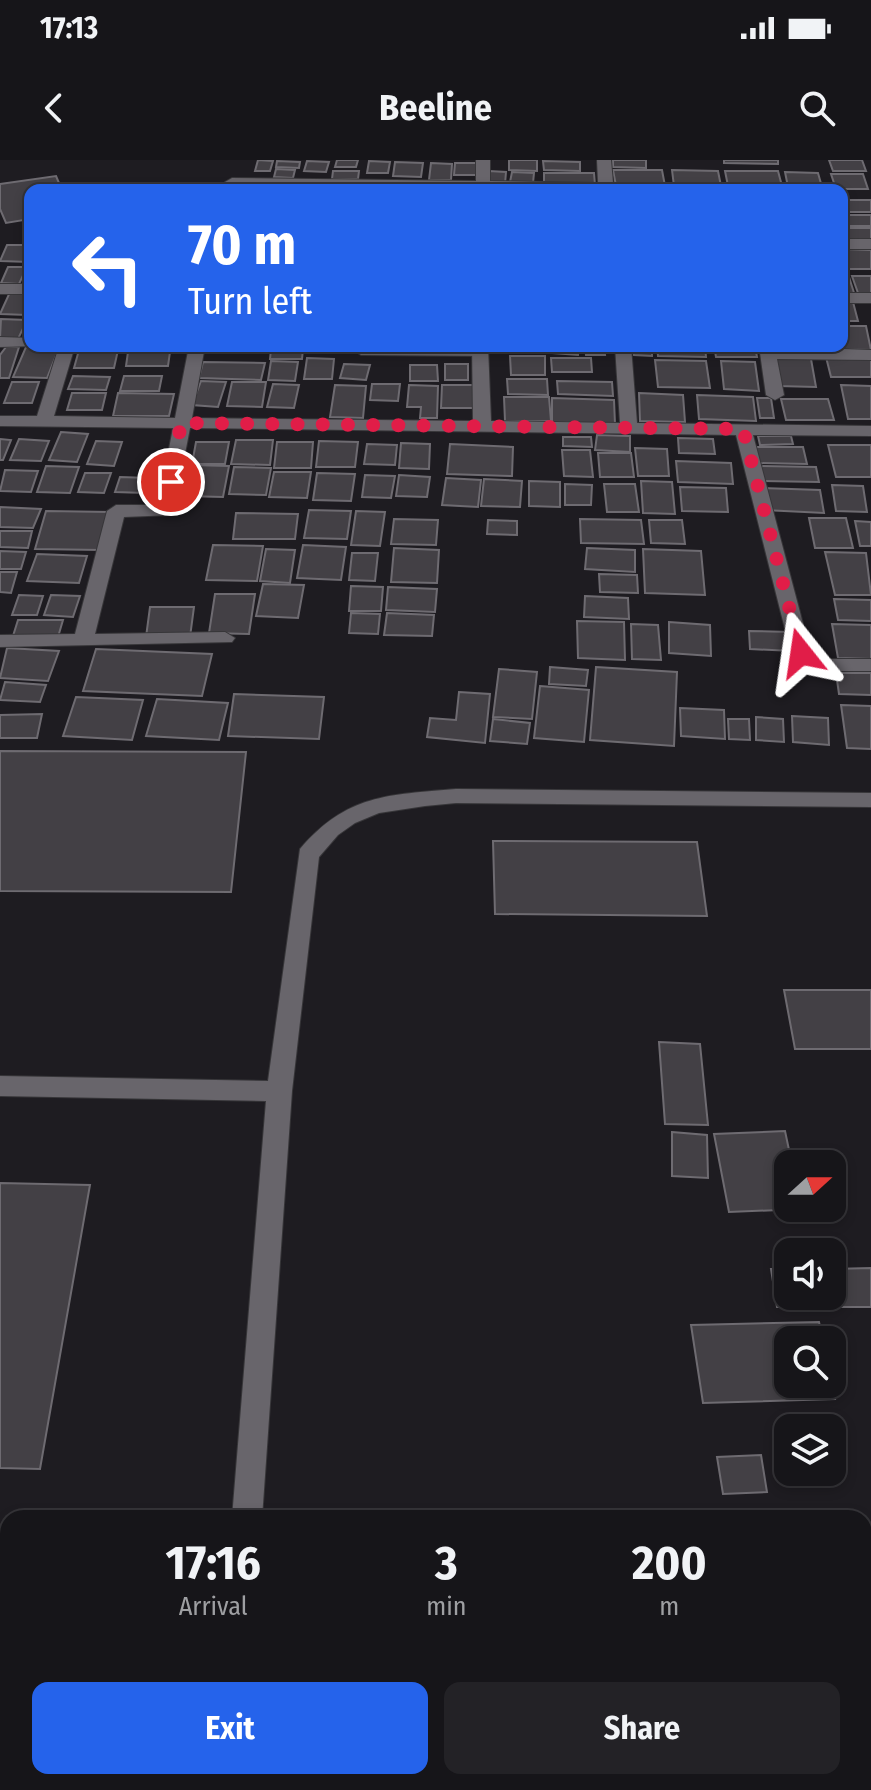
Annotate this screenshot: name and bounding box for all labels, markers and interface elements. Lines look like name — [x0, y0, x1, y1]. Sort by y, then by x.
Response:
text: 17:13 — [40, 10, 98, 46]
icon: back — [32, 86, 76, 130]
text: Beeline — [379, 86, 492, 130]
icon: search — [795, 86, 839, 130]
text: 70 m — [188, 212, 296, 279]
icon: left — [56, 216, 160, 320]
text: Turn left — [188, 280, 312, 324]
pin — [137, 448, 205, 516]
icon: arrive — [149, 460, 193, 504]
position arrow — [759, 611, 843, 695]
north arrow — [774, 1150, 846, 1222]
map controls — [774, 1150, 846, 1486]
button: sound — [774, 1238, 846, 1310]
button: search — [774, 1326, 846, 1398]
button: layers — [774, 1414, 846, 1486]
text: 17:16 — [165, 1534, 261, 1592]
text: 3 — [435, 1534, 458, 1592]
text: 200 — [632, 1534, 707, 1592]
text: Arrival — [179, 1591, 248, 1622]
text: min — [426, 1591, 467, 1622]
text: m — [659, 1591, 679, 1622]
button: Exit — [32, 1682, 428, 1774]
button: Share — [444, 1682, 840, 1774]

